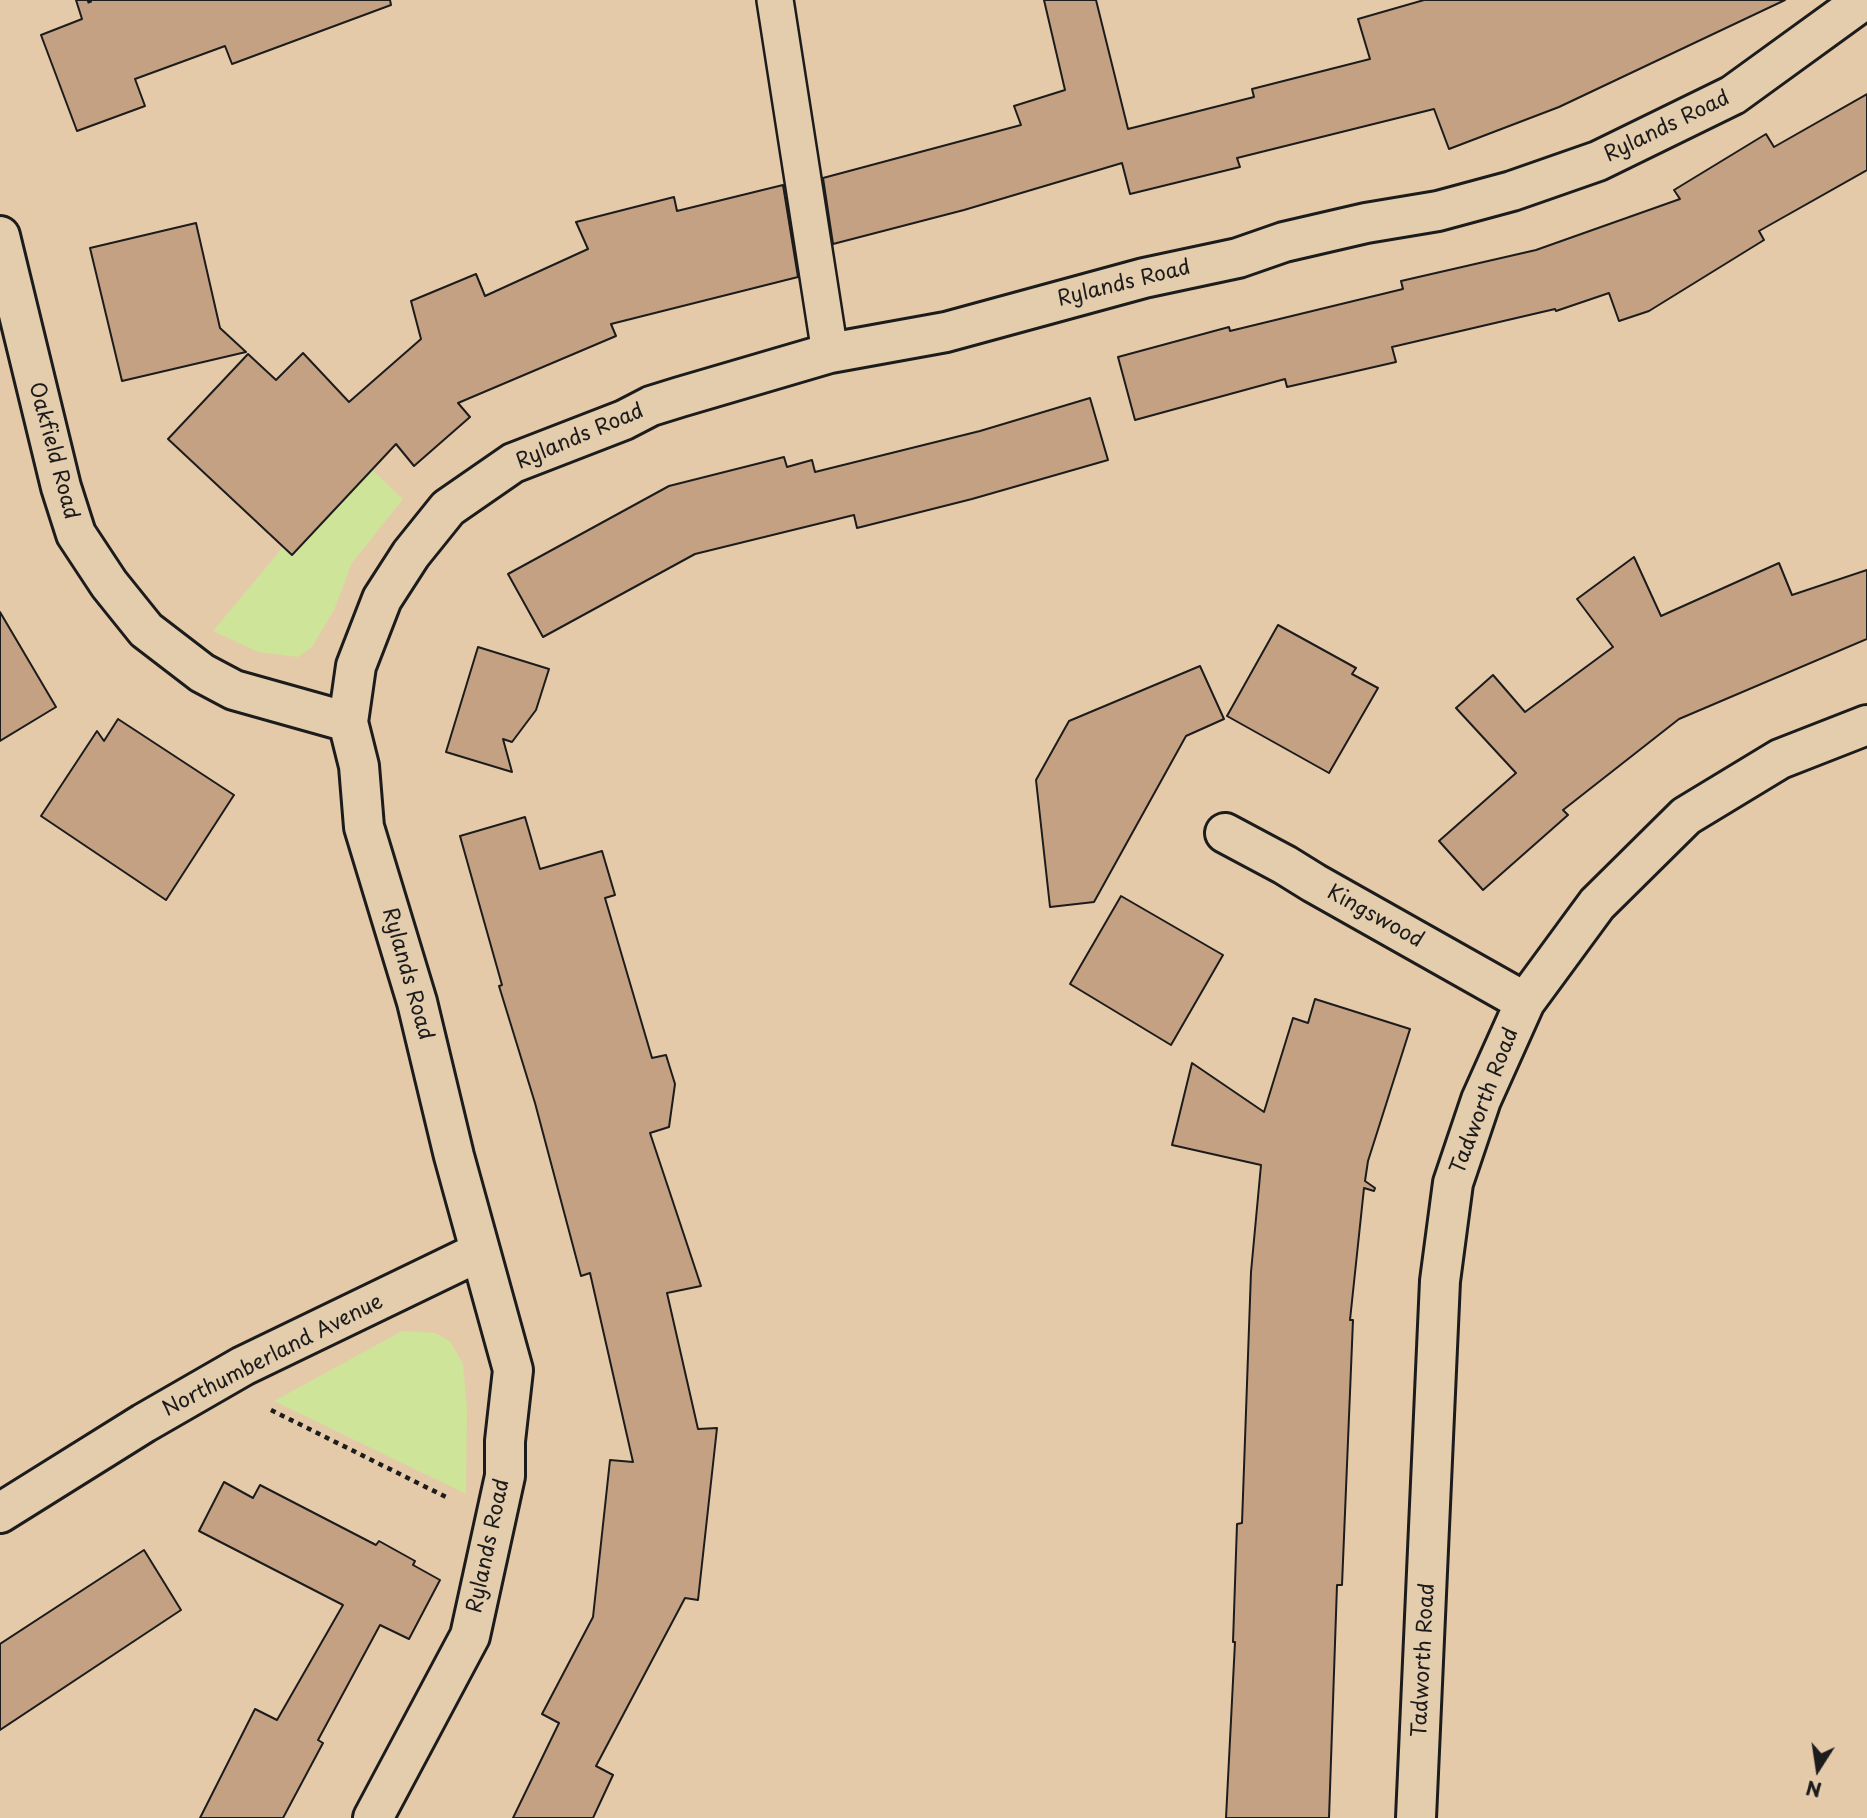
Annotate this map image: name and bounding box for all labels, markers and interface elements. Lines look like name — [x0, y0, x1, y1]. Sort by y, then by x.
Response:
street label: Rylands Road — [1600, 86, 1734, 168]
street label: Rylands Road — [1055, 255, 1193, 313]
street label: Oakfield Road — [23, 380, 83, 522]
street label: Rylands Road — [512, 399, 648, 475]
street label: Kingswood — [1323, 880, 1427, 954]
street label: Rylands Road — [376, 905, 438, 1043]
street label: Tadworth Road — [1446, 1024, 1524, 1178]
street label: Northumberland Avenue — [159, 1289, 387, 1423]
street label: Rylands Road — [462, 1477, 516, 1615]
street label: Tadworth Road — [1407, 1582, 1441, 1738]
north arrow — [1783, 1734, 1853, 1804]
text: N — [1803, 1774, 1824, 1805]

